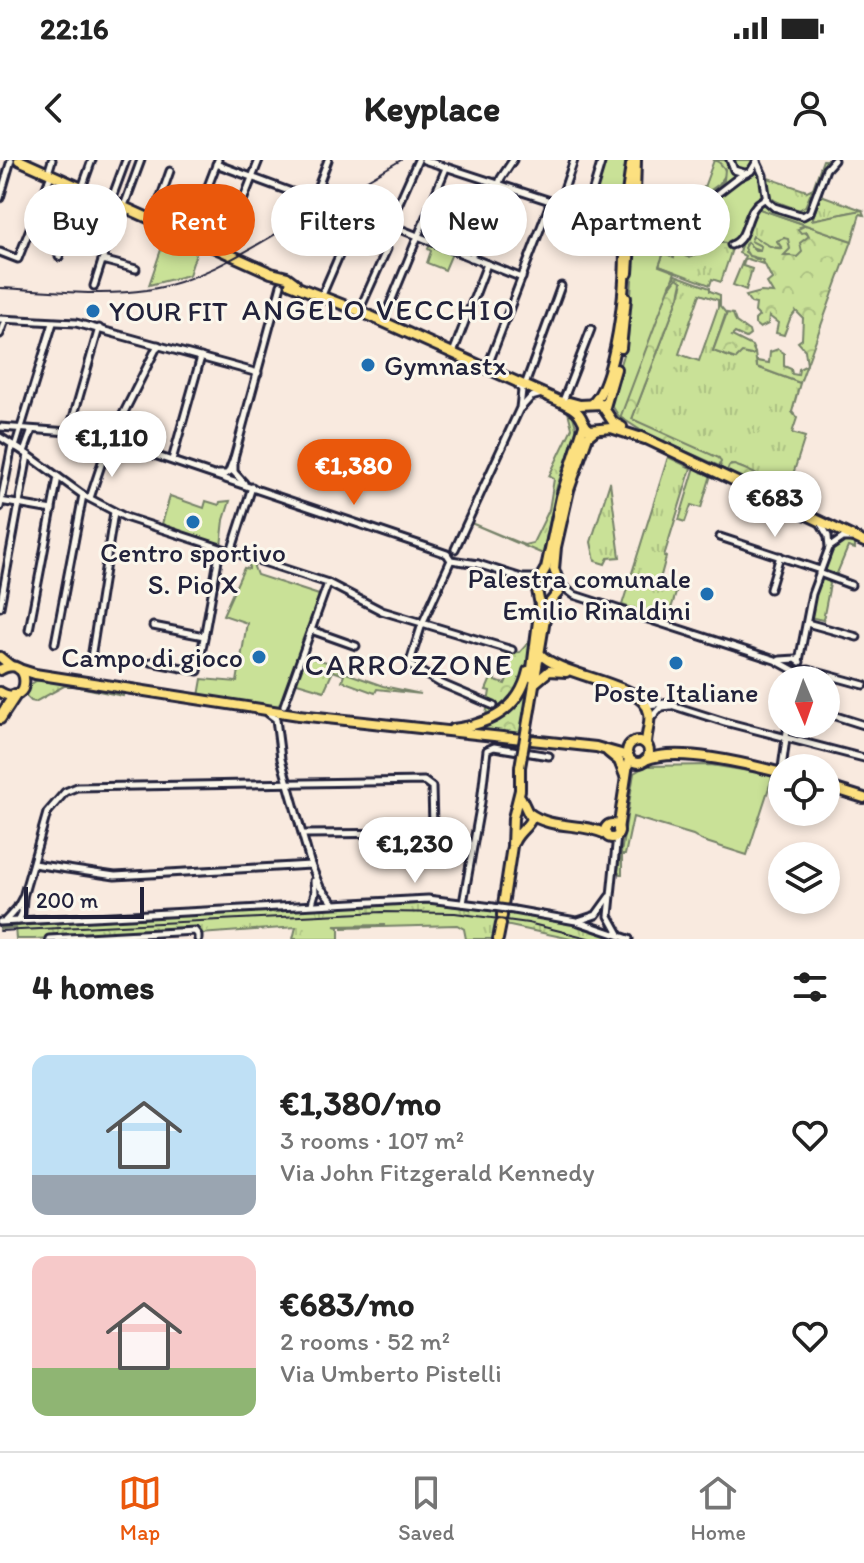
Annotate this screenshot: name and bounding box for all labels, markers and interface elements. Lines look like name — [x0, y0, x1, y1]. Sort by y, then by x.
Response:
text: 22:16 — [40, 10, 109, 47]
icon: back — [32, 86, 76, 130]
icon: person — [788, 86, 832, 130]
text: Keyplace — [364, 87, 500, 130]
chip: Buy — [24, 184, 127, 256]
chip: Rent — [143, 184, 255, 256]
chip: Filters — [271, 184, 404, 256]
chip: New — [420, 184, 527, 256]
chip: Apartment — [543, 184, 730, 256]
district label: ANGELO VECCHIO — [242, 291, 516, 328]
place label: YOUR FIT — [109, 294, 228, 328]
marker: YOUR FIT — [84, 302, 102, 320]
place label: Gymnastx — [384, 348, 506, 382]
marker: Gymnastx — [359, 356, 377, 374]
pin: €1,110 — [47, 411, 177, 479]
text: €1,110 — [75, 421, 149, 453]
pin: €1,380 — [289, 439, 419, 507]
text: €1,380 — [315, 449, 393, 481]
pin: €683 — [728, 471, 822, 539]
text: €683 — [746, 481, 804, 513]
marker: Centro sportivo S. Pio X — [184, 513, 202, 531]
place label: Centro sportivo S. Pio X — [100, 535, 286, 601]
place label: Palestra comunale Emilio Rinaldini — [468, 561, 691, 627]
marker: Palestra comunale Emilio Rinaldini — [698, 585, 716, 603]
place label: Campo di gioco — [61, 640, 243, 674]
district label: CARROZZONE — [305, 646, 513, 683]
marker: Campo di gioco — [250, 648, 268, 666]
marker: Poste Italiane — [667, 654, 685, 672]
north arrow — [768, 666, 840, 738]
map controls — [768, 666, 840, 914]
place label: Poste Italiane — [594, 675, 758, 709]
button: locate — [768, 754, 840, 826]
pin: €1,230 — [350, 817, 480, 885]
text: €1,230 — [377, 827, 453, 859]
button: layers — [768, 842, 840, 914]
scale bar — [24, 883, 144, 919]
text: 200 m — [36, 887, 98, 914]
icon: filters — [788, 965, 832, 1009]
text: 4 homes — [32, 967, 155, 1008]
text: €1,380/mo — [280, 1083, 442, 1124]
icon: home — [96, 1087, 192, 1183]
icon: heart — [788, 1113, 832, 1157]
text: 3 rooms · 107 m² — [280, 1124, 464, 1156]
text: Via John Fitzgerald Kennedy — [280, 1156, 595, 1188]
text: €683/mo — [280, 1284, 415, 1325]
icon: home — [96, 1288, 192, 1384]
icon: heart — [788, 1314, 832, 1358]
text: 2 rooms · 52 m² — [280, 1325, 450, 1357]
text: Via Umberto Pistelli — [280, 1357, 502, 1389]
tab: Map — [118, 1471, 162, 1546]
tab: Saved — [398, 1471, 454, 1546]
tab: Home — [690, 1471, 746, 1546]

